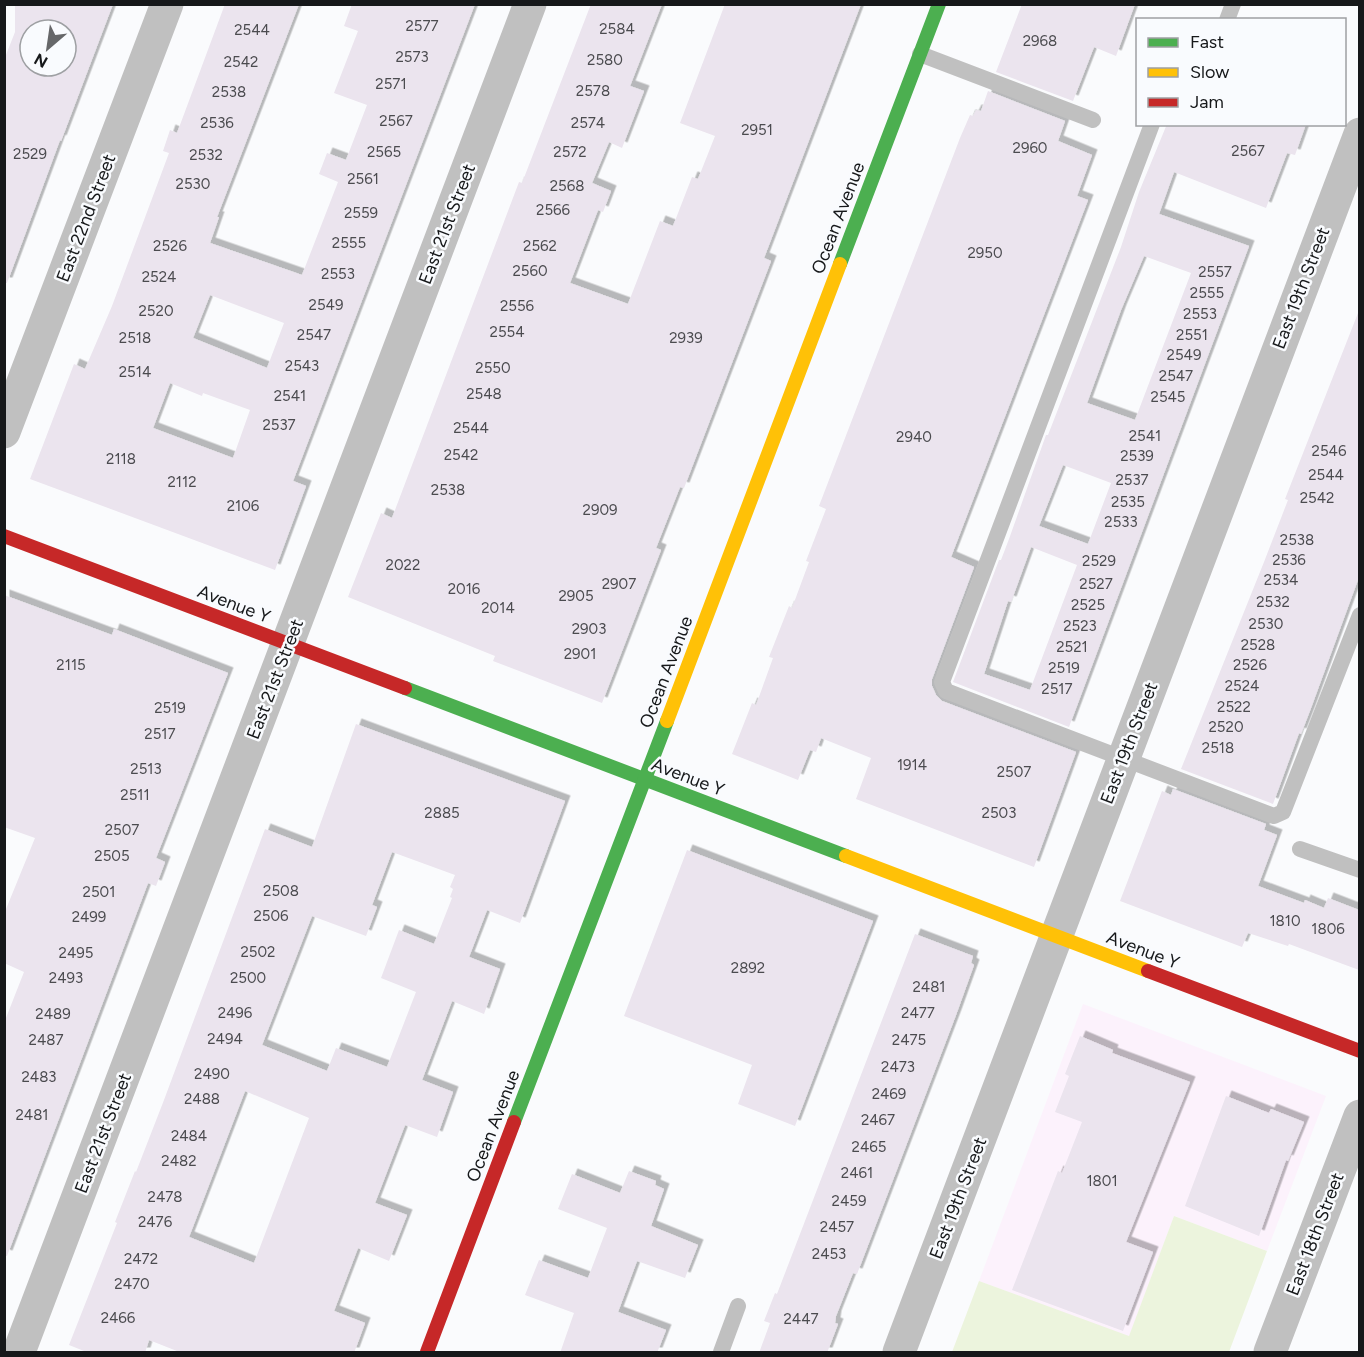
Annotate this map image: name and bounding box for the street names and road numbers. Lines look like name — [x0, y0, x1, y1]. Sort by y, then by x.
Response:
street label: East 22nd Street — [52, 151, 121, 285]
street label: Ocean Avenue — [807, 159, 869, 277]
street label: East 21st Street — [414, 161, 480, 287]
street label: East 19th Street — [1268, 224, 1334, 352]
street label: Avenue Y — [194, 580, 274, 628]
street label: Ocean Avenue — [635, 613, 697, 731]
street label: East 21st Street — [242, 616, 308, 742]
street label: East 19th Street — [1096, 679, 1162, 807]
street label: Avenue Y — [648, 753, 728, 801]
street label: Avenue Y — [1103, 926, 1183, 974]
street label: Ocean Avenue — [462, 1067, 524, 1185]
street label: East 21st Street — [70, 1070, 136, 1196]
street label: East 19th Street — [925, 1134, 991, 1262]
street label: East 18th Street — [1281, 1169, 1349, 1298]

